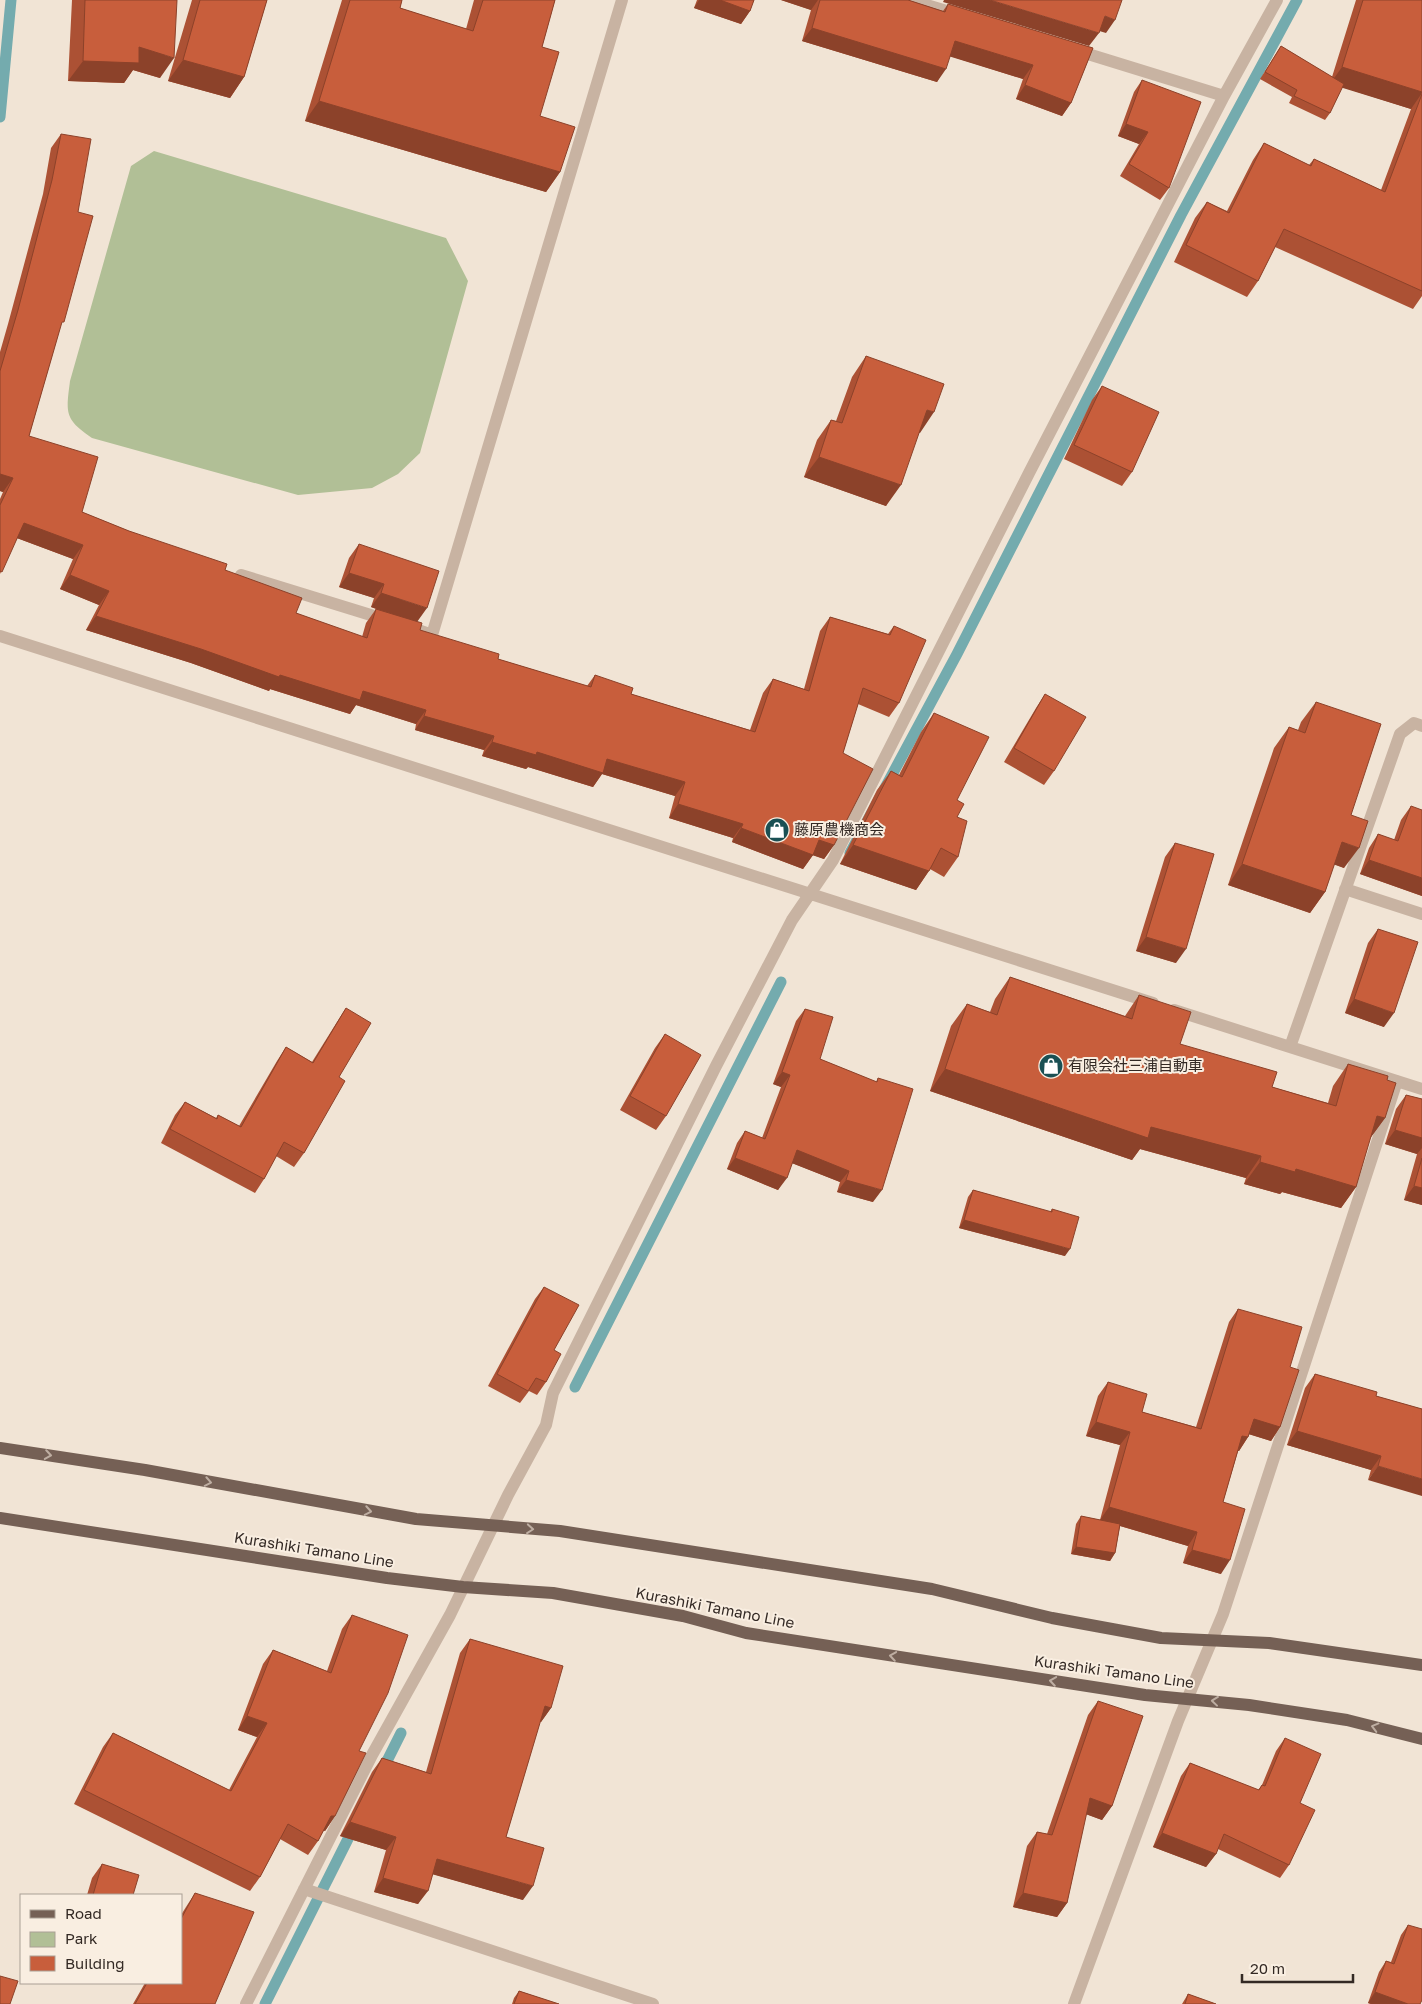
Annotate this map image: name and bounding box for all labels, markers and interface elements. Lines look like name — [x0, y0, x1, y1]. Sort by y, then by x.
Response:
shop icon: 藤原農機商会 — [764, 817, 790, 843]
place label: 藤原農機商会 — [794, 820, 884, 838]
shop icon: 有限会社三浦自動車 — [1038, 1053, 1064, 1079]
place label: 有限会社三浦自動車 — [1068, 1056, 1203, 1074]
one-way arrow — [45, 1449, 53, 1460]
one-way arrow — [204, 1476, 213, 1487]
one-way arrow — [364, 1505, 373, 1515]
one-way arrow — [526, 1523, 534, 1534]
street label: Kurashiki Tamano Line — [233, 1527, 396, 1571]
street label: Kurashiki Tamano Line — [634, 1583, 796, 1631]
one-way arrow — [889, 1651, 897, 1661]
street label: Kurashiki Tamano Line — [1033, 1651, 1196, 1691]
one-way arrow — [1049, 1676, 1057, 1687]
one-way arrow — [1210, 1696, 1218, 1707]
one-way arrow — [1370, 1722, 1379, 1733]
legend — [20, 1894, 182, 1984]
text: Road — [65, 1904, 102, 1922]
text: Park — [65, 1929, 98, 1947]
scale bar — [1242, 1952, 1353, 1984]
text: Building — [65, 1954, 125, 1972]
text: 20 m — [1250, 1959, 1285, 1977]

